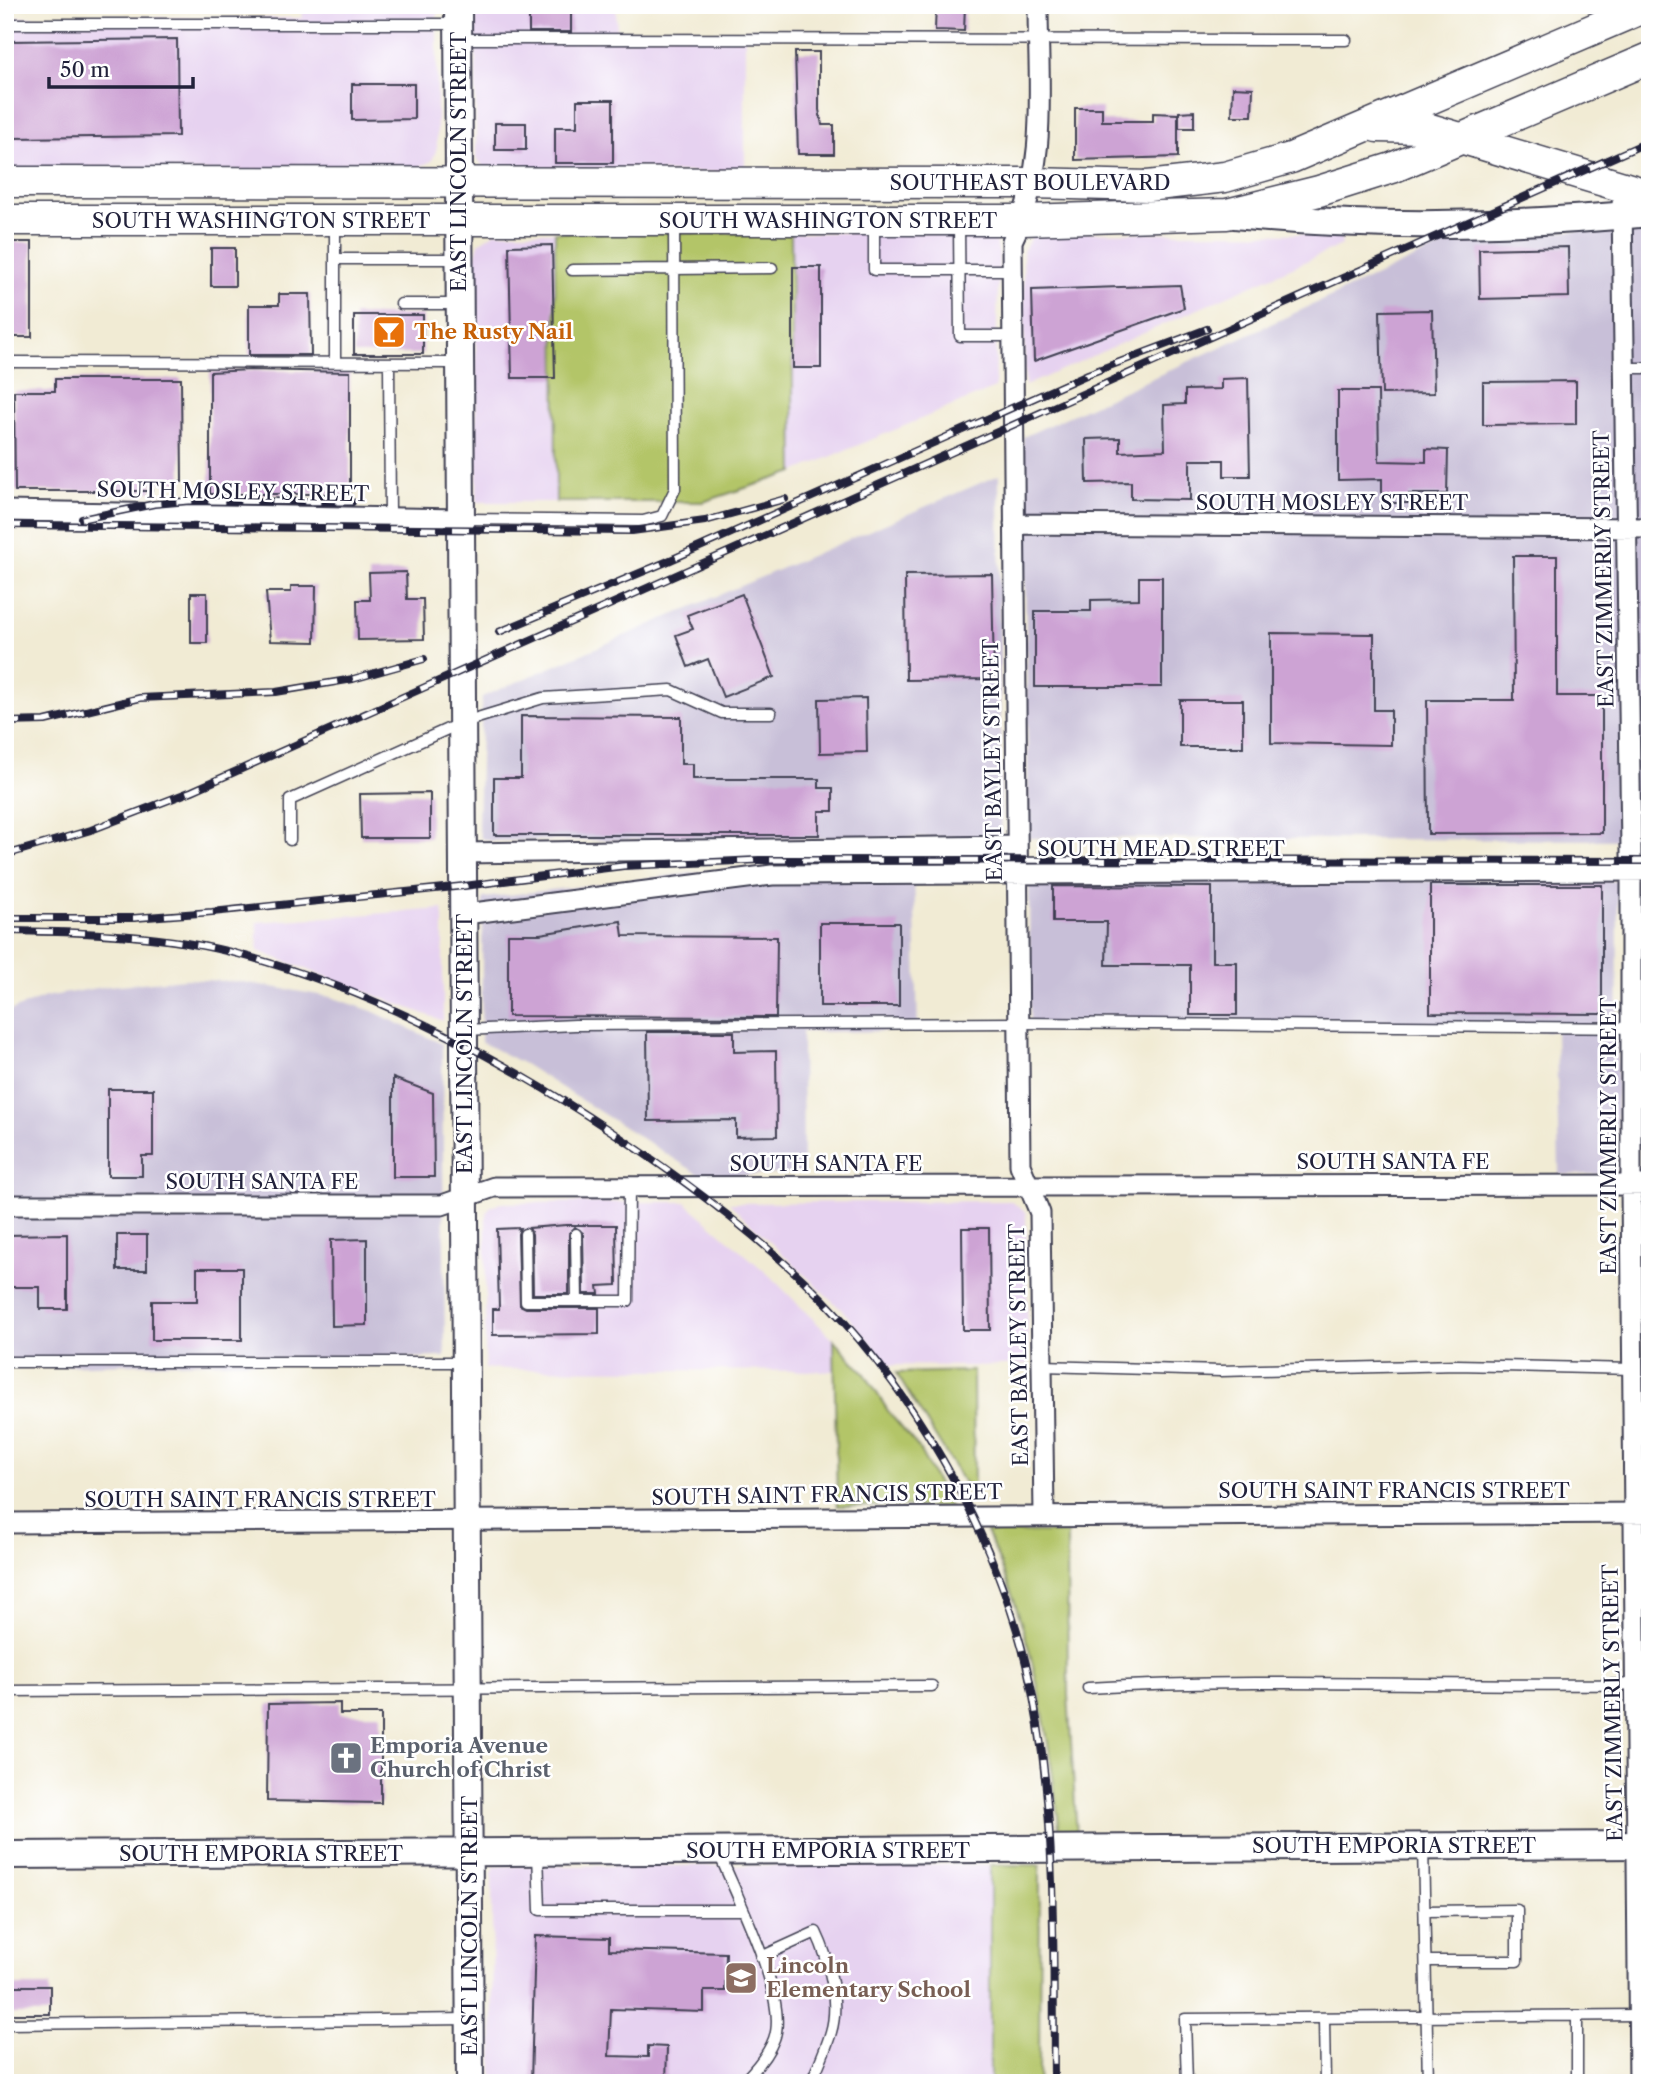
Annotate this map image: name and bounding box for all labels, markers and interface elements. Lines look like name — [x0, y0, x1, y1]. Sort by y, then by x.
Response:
street label: EAST LINCOLN STREET — [446, 31, 471, 292]
scale bar — [49, 46, 192, 90]
text: 50 m — [60, 57, 110, 82]
street label: SOUTHEAST BOULEVARD — [889, 170, 1171, 195]
street label: SOUTH WASHINGTON STREET — [92, 208, 430, 233]
street label: SOUTH WASHINGTON STREET — [659, 208, 997, 233]
bar icon: The Rusty Nail — [370, 313, 408, 351]
place label: The Rusty Nail — [414, 319, 573, 344]
street label: EAST ZIMMERLY STREET — [1589, 430, 1618, 708]
street label: SOUTH MOSLEY STREET — [96, 477, 370, 506]
street label: SOUTH MOSLEY STREET — [1196, 490, 1469, 515]
street label: EAST BAYLEY STREET — [978, 638, 1007, 882]
street label: SOUTH MEAD STREET — [1037, 836, 1285, 861]
street label: EAST LINCOLN STREET — [452, 913, 477, 1174]
street label: EAST ZIMMERLY STREET — [1596, 997, 1621, 1275]
street label: SOUTH SANTA FE — [1296, 1149, 1490, 1174]
street label: SOUTH SANTA FE — [729, 1151, 923, 1176]
street label: SOUTH SANTA FE — [165, 1169, 359, 1194]
street label: EAST BAYLEY STREET — [1004, 1223, 1033, 1467]
street label: SOUTH SAINT FRANCIS STREET — [1218, 1478, 1570, 1503]
street label: SOUTH SAINT FRANCIS STREET — [651, 1479, 1003, 1510]
street label: SOUTH SAINT FRANCIS STREET — [84, 1487, 436, 1512]
street label: EAST ZIMMERLY STREET — [1598, 1564, 1627, 1842]
place label: Emporia Avenue Church of Christ — [370, 1733, 551, 1782]
church icon: Emporia Avenue Church of Christ — [327, 1739, 365, 1777]
street label: EAST LINCOLN STREET — [457, 1795, 482, 2056]
street label: SOUTH EMPORIA STREET — [1252, 1833, 1536, 1858]
street label: SOUTH EMPORIA STREET — [686, 1838, 970, 1863]
street label: SOUTH EMPORIA STREET — [119, 1841, 403, 1866]
place label: Lincoln Elementary School — [766, 1953, 971, 2002]
school or university icon: Lincoln Elementary School — [722, 1959, 760, 1997]

